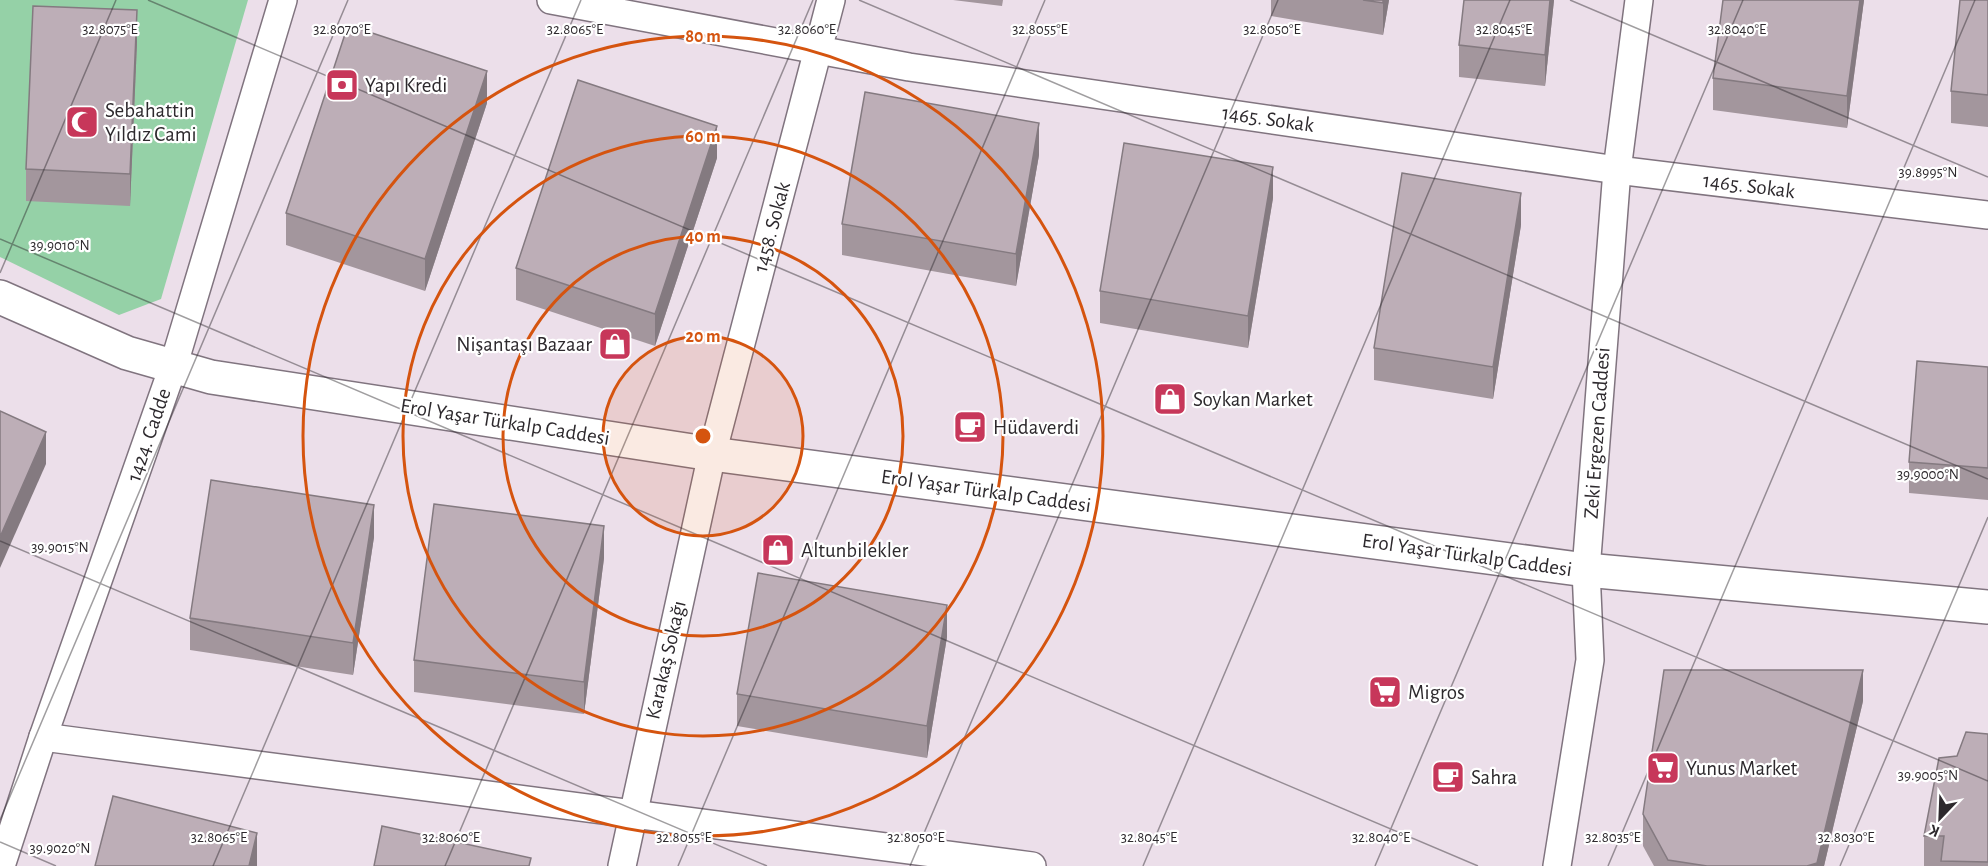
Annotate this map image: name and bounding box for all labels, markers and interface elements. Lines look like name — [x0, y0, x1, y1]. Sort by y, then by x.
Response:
text: 32.8075°E — [82, 22, 138, 37]
text: 32.8070°E — [313, 22, 371, 37]
text: 32.8065°E — [547, 22, 603, 37]
text: 32.8060°E — [778, 22, 836, 37]
text: 32.8055°E — [1012, 22, 1068, 37]
text: 32.8050°E — [1243, 22, 1301, 37]
text: 32.8045°E — [1476, 22, 1532, 37]
text: 32.8040°E — [1708, 22, 1766, 37]
text: 80 m — [685, 28, 721, 46]
bank icon: Yapı Kredi — [324, 67, 360, 103]
place label: Yapı Kredi — [365, 75, 447, 96]
place label: Sebahattin Yıldız Cami — [105, 100, 197, 145]
street label: 1465. Sokak — [1221, 102, 1316, 136]
mosque icon: Sebahattin Yıldız Cami — [64, 104, 100, 140]
text: 60 m — [685, 128, 721, 146]
text: 39.8995°N — [1899, 165, 1957, 180]
street label: 1465. Sokak — [1702, 170, 1797, 202]
street label: 1458. Sokak — [750, 179, 794, 274]
text: 40 m — [685, 228, 721, 246]
text: 39.9010°N — [30, 238, 90, 253]
shop icon: Nişantaşı Bazaar — [597, 326, 633, 362]
text: 20 m — [685, 328, 721, 346]
place label: Nişantaşı Bazaar — [456, 334, 592, 355]
street label: Zeki Ergezen Caddesi — [1581, 346, 1613, 520]
shop icon: Soykan Market — [1152, 381, 1188, 417]
street label: 1424. Cadde — [123, 386, 175, 484]
place label: Soykan Market — [1193, 389, 1313, 410]
street label: Erol Yaşar Türkalp Caddesi — [399, 395, 611, 449]
cafe icon: Hüdaverdi — [952, 409, 988, 445]
place label: Hüdaverdi — [993, 417, 1079, 438]
centre of rings — [693, 426, 713, 446]
street label: Erol Yaşar Türkalp Caddesi — [880, 466, 1092, 516]
text: 39.9000°N — [1897, 467, 1959, 482]
street label: Erol Yaşar Türkalp Caddesi — [1361, 530, 1573, 580]
shop icon: Altunbilekler — [760, 532, 796, 568]
text: 39.9015°N — [31, 540, 89, 555]
place label: Altunbilekler — [801, 540, 909, 561]
street label: Karakaş Sokağı — [642, 599, 690, 721]
supermarket icon: Migros — [1367, 674, 1403, 710]
place label: Migros — [1408, 682, 1465, 703]
supermarket icon: Yunus Market — [1645, 750, 1681, 786]
place label: Yunus Market — [1686, 758, 1798, 779]
cafe icon: Sahra — [1430, 759, 1466, 795]
place label: Sahra — [1471, 767, 1517, 788]
text: 39.9005°N — [1898, 768, 1958, 783]
north arrow — [1910, 788, 1970, 848]
text: K — [1927, 821, 1942, 840]
text: 32.8065°E — [191, 830, 247, 845]
text: 32.8060°E — [422, 830, 480, 845]
text: 32.8055°E — [656, 830, 712, 845]
text: 32.8050°E — [887, 830, 945, 845]
text: 32.8045°E — [1121, 830, 1177, 845]
text: 32.8040°E — [1352, 830, 1410, 845]
text: 32.8035°E — [1585, 830, 1641, 845]
text: 32.8030°E — [1817, 830, 1875, 845]
text: 39.9020°N — [29, 841, 91, 856]

